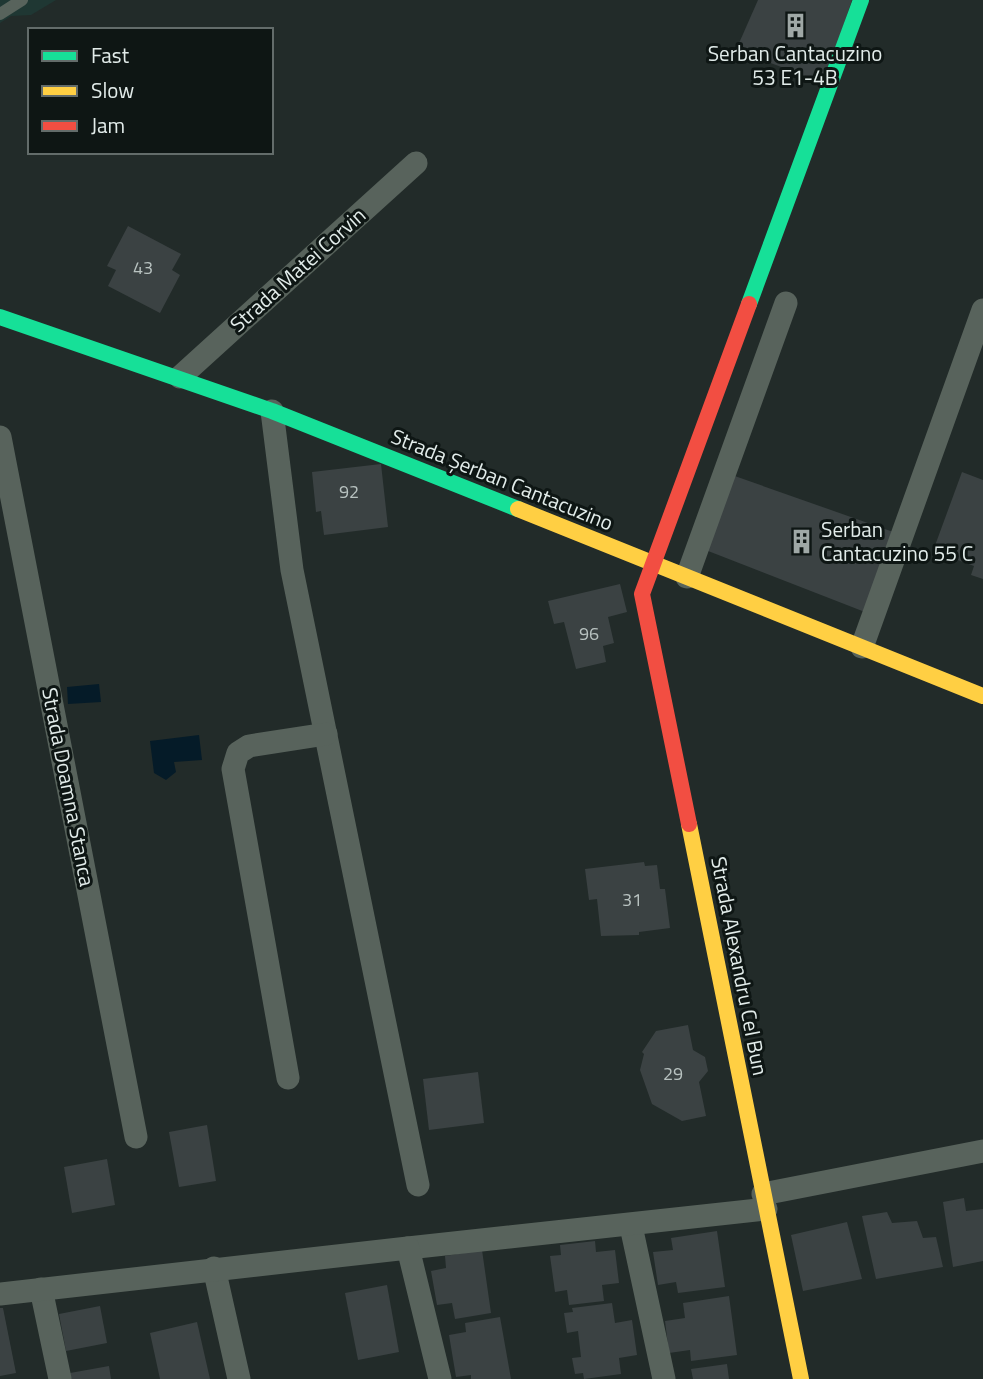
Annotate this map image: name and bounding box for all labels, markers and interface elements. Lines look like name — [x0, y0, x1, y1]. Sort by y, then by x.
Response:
building icon: Serban Cantacuzino 53 E1-4B — [781, 11, 809, 39]
legend — [28, 28, 273, 154]
place label: Serban Cantacuzino 53 E1-4B — [708, 37, 882, 93]
text: Fast — [91, 39, 130, 71]
text: Slow — [91, 74, 134, 106]
text: Jam — [91, 109, 125, 141]
street label: Strada Matei Corvin — [222, 199, 373, 339]
house number: 43 — [133, 254, 153, 281]
street label: Strada Șerban Cantacuzino — [386, 420, 618, 538]
house number: 92 — [339, 478, 359, 505]
place label: Serban Cantacuzino 55 C — [821, 513, 973, 569]
building icon: Serban Cantacuzino 55 C — [787, 528, 815, 556]
house number: 96 — [579, 620, 599, 647]
street label: Strada Doamna Stanca — [34, 685, 104, 889]
street label: Strada Alexandru Cel Bun — [703, 854, 777, 1078]
house number: 31 — [622, 886, 642, 913]
house number: 29 — [663, 1060, 683, 1087]

